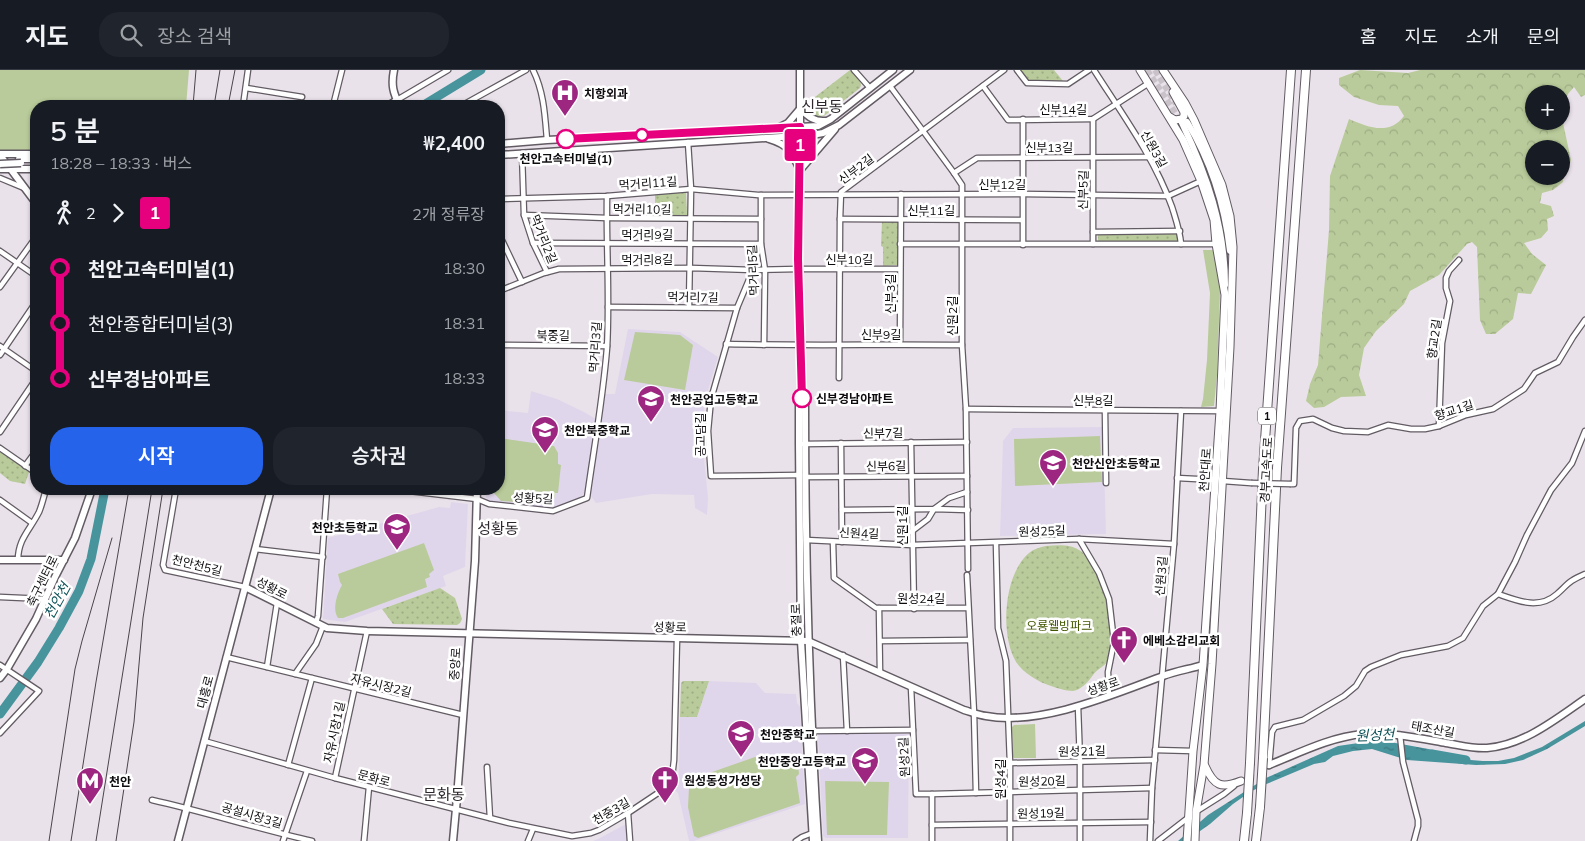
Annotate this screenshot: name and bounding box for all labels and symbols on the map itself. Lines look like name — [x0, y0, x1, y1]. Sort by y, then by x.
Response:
hospital icon: 치항외과 — [550, 78, 580, 117]
place label: 치항외과 — [584, 86, 628, 101]
district label: 신부동 — [801, 97, 843, 116]
street label: 신부14길 — [1039, 102, 1087, 117]
unlabelled marker — [635, 128, 649, 142]
street label: 신원3길 — [1138, 128, 1170, 170]
marker: 천안고속터미널(1) — [556, 129, 576, 149]
line badge: 1 — [784, 129, 816, 161]
street label: 신부13길 — [1025, 140, 1073, 155]
place label: 천안고속터미널(1) — [519, 151, 613, 166]
street label: 신부2길 — [835, 151, 877, 187]
street label: 신부5길 — [1075, 170, 1091, 210]
street label: 먹거리11길 — [618, 173, 678, 193]
street label: 신부12길 — [978, 177, 1026, 192]
street label: 먹거리10길 — [613, 201, 671, 217]
street label: 신부11길 — [907, 203, 955, 218]
street label: 먹거리2길 — [527, 212, 561, 266]
street label: 먹거리9길 — [621, 227, 673, 242]
street label: 먹거리5길 — [744, 244, 762, 296]
street label: 먹거리8길 — [621, 252, 673, 267]
street label: 신부10길 — [825, 252, 873, 267]
street label: 신부3길 — [883, 274, 898, 314]
street label: 먹거리7길 — [667, 289, 719, 305]
street label: 신원2길 — [945, 296, 960, 336]
street label: 향교2길 — [1424, 318, 1444, 360]
street label: 먹거리3길 — [586, 321, 604, 373]
street label: 신부9길 — [861, 327, 901, 342]
street label: 북중길 — [536, 328, 570, 343]
school or university icon: 천안공업고등학교 — [636, 384, 666, 423]
marker: 신부경남아파트 — [792, 388, 812, 408]
place label: 신부경남아파트 — [816, 391, 893, 406]
place label: 천안공업고등학교 — [670, 392, 758, 407]
street label: 신부8길 — [1073, 393, 1113, 408]
street label: 향교1길 — [1433, 397, 1475, 423]
road number: 1 — [1258, 408, 1276, 424]
street label: 공고담길 — [693, 413, 708, 457]
school or university icon: 천안북중학교 — [530, 415, 560, 454]
place label: 천안북중학교 — [564, 423, 630, 438]
street label: 신부7길 — [863, 425, 903, 441]
street label: 경부고속도로 — [1257, 437, 1275, 503]
street label: 천안대로 — [1196, 447, 1214, 493]
school or university icon: 천안신안초등학교 — [1038, 448, 1068, 487]
place label: 천안신안초등학교 — [1072, 456, 1160, 471]
street label: 신부6길 — [866, 458, 906, 474]
street label: 성황5길 — [512, 489, 554, 507]
street label: 신원1길 — [895, 506, 910, 546]
school or university icon: 천안초등학교 — [382, 512, 412, 551]
district label: 성황동 — [477, 519, 519, 538]
place label: 천안초등학교 — [312, 520, 378, 535]
street label: 원성25길 — [1018, 523, 1066, 539]
street label: 신원4길 — [839, 525, 879, 541]
street label: 천안천5길 — [170, 552, 224, 578]
street label: 축구센터로 — [23, 553, 61, 609]
street label: 신원3길 — [1152, 555, 1170, 597]
street label: 성황로 — [254, 574, 290, 602]
water label: 천안천 — [40, 579, 75, 622]
street label: 원성24길 — [897, 591, 945, 606]
street label: 충절로 — [788, 603, 804, 637]
park label: 오룡웰빙파크 — [1026, 618, 1092, 633]
street label: 성황로 — [653, 619, 687, 635]
church icon: 에베소감리교회 — [1109, 625, 1139, 664]
place label: 에베소감리교회 — [1143, 633, 1220, 648]
street label: 중앙로 — [446, 647, 464, 681]
street label: 자유시장2길 — [349, 670, 413, 700]
street label: 대흥로 — [193, 674, 217, 710]
street label: 성황로 — [1085, 674, 1121, 698]
street label: 자유시장1길 — [320, 700, 348, 764]
street label: 태조산길 — [1410, 718, 1456, 740]
school or university icon: 천안중학교 — [726, 719, 756, 758]
water label: 원성천 — [1355, 725, 1396, 745]
place label: 천안중학교 — [760, 727, 815, 742]
street label: 원성2길 — [895, 736, 913, 778]
street label: 원성21길 — [1058, 743, 1106, 759]
school or university icon: 천안중앙고등학교 — [850, 746, 880, 785]
place label: 천안중앙고등학교 — [758, 754, 846, 769]
street label: 원성4길 — [993, 759, 1008, 799]
church icon: 원성동성가성당 — [650, 765, 680, 804]
metro station icon: 천안 — [75, 766, 105, 805]
street label: 문화로 — [356, 766, 392, 790]
place label: 원성동성가성당 — [684, 773, 761, 788]
street label: 원성20길 — [1018, 773, 1066, 789]
place label: 천안 — [109, 774, 131, 789]
district label: 문화동 — [423, 785, 465, 804]
street label: 천중3길 — [590, 794, 632, 828]
street label: 공설시장3길 — [220, 799, 284, 831]
street label: 원성19길 — [1017, 805, 1065, 821]

